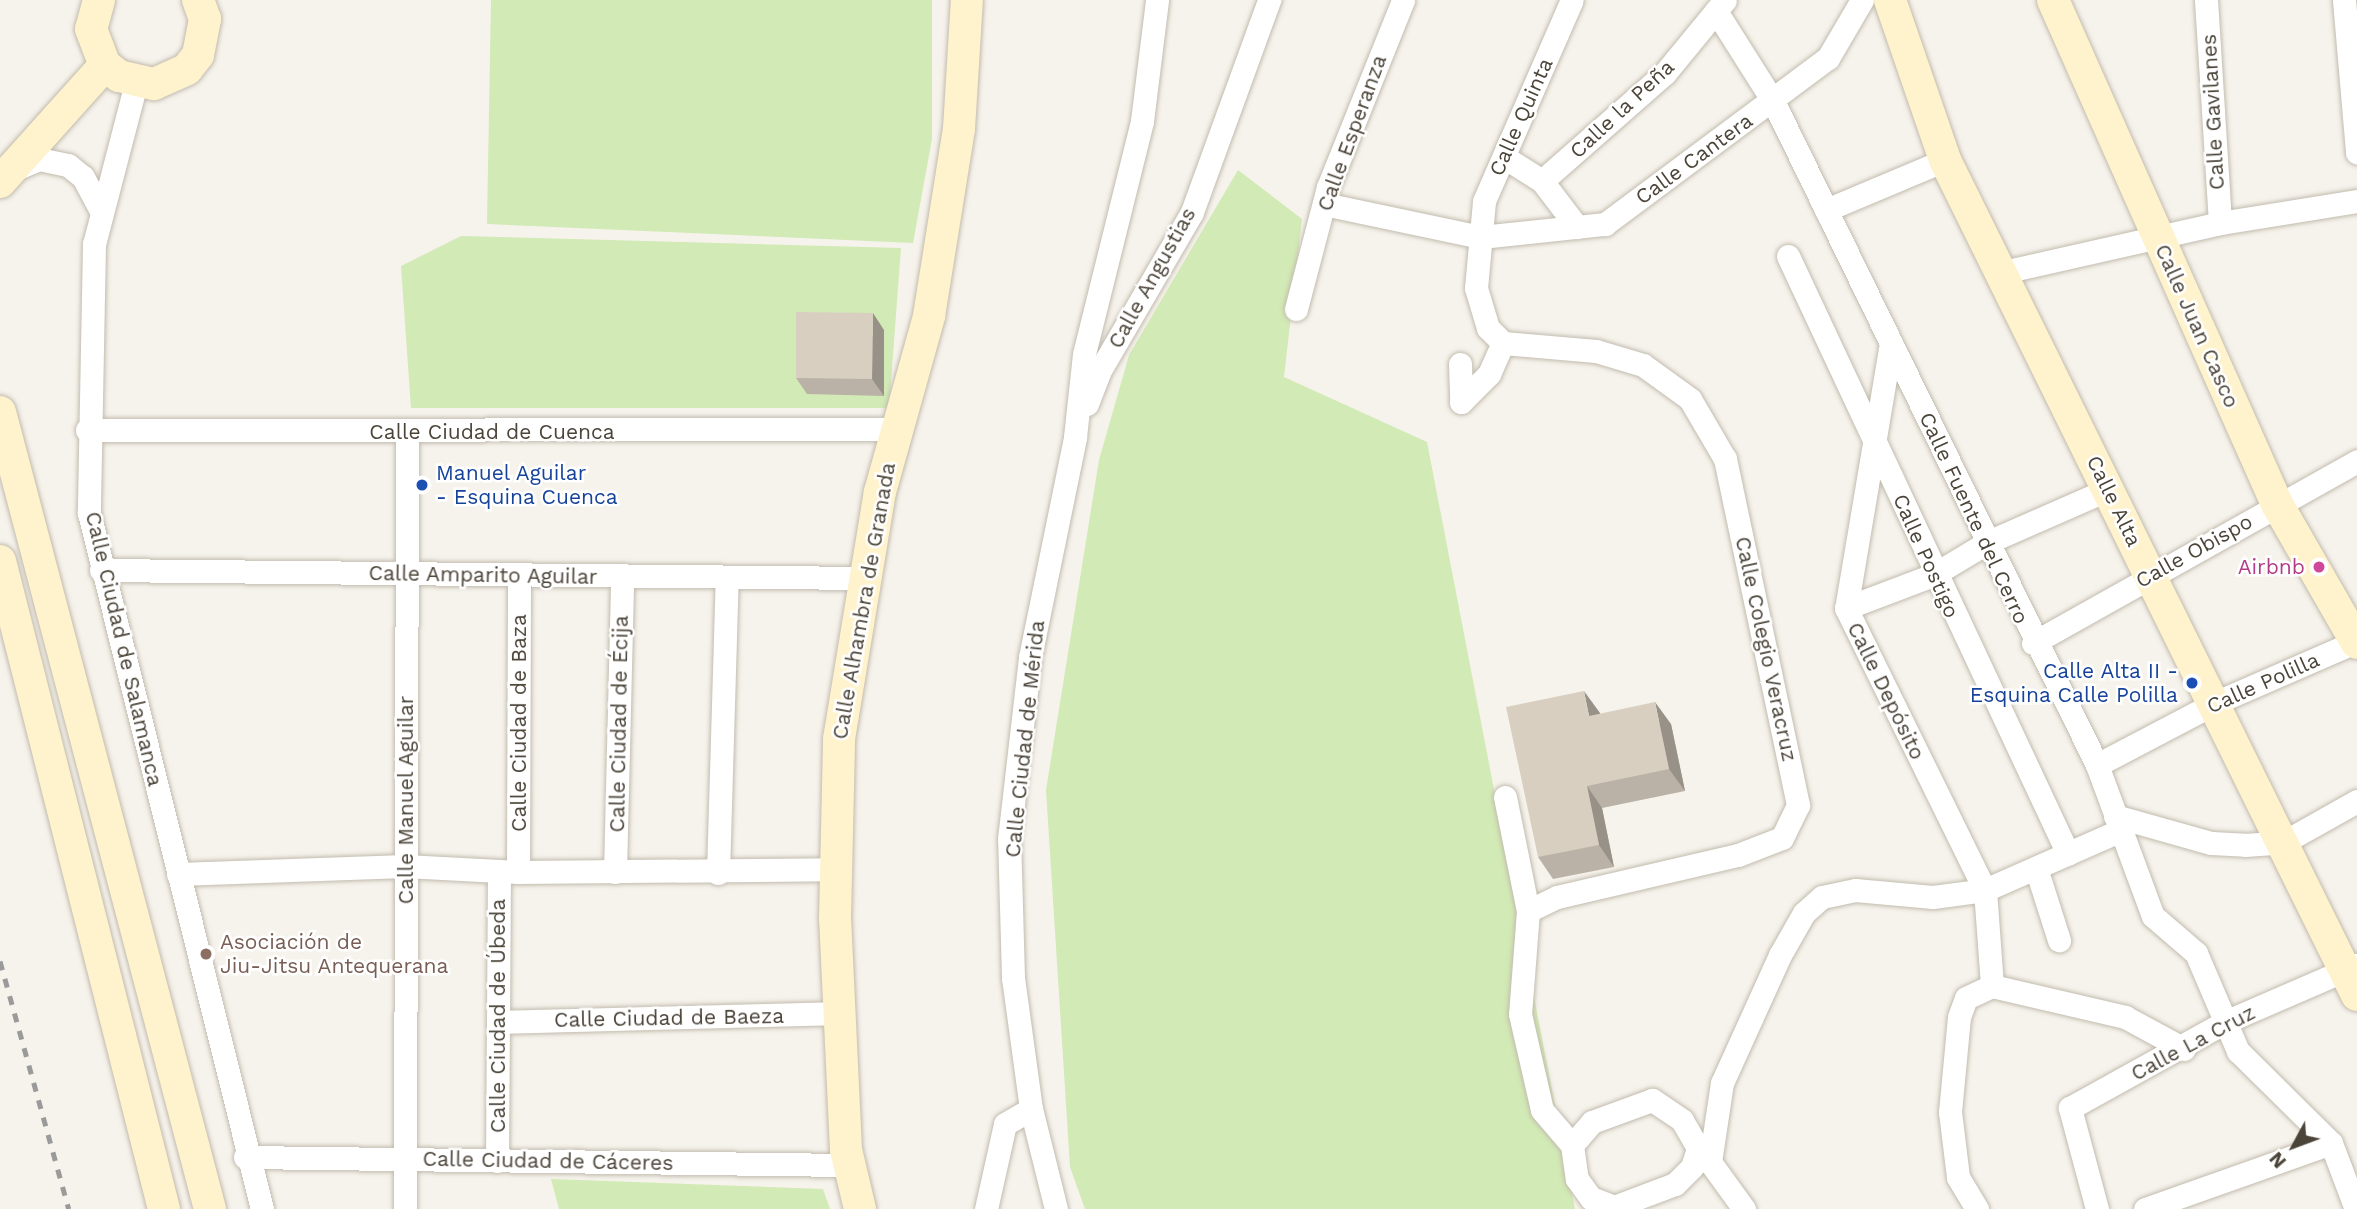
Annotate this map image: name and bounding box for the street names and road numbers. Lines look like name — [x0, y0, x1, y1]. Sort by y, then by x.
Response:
street label: Calle Gavilanes — [2196, 33, 2230, 191]
street label: Calle Esperanza — [1312, 51, 1392, 215]
street label: Calle Quinta — [1484, 54, 1558, 180]
street label: Calle la Peña — [1565, 54, 1679, 164]
street label: Calle Cantera — [1631, 108, 1757, 210]
street label: Calle Angustias — [1103, 203, 1201, 353]
street label: Calle Juan Casco — [2150, 240, 2244, 412]
street label: Calle Fuente del Cerro — [1914, 408, 2034, 628]
street label: Calle Ciudad de Cuenca — [369, 419, 615, 445]
street label: Calle Alta — [2081, 451, 2147, 551]
street label: Calle Alhambra de Granada — [827, 460, 901, 742]
street label: Calle Postigo — [1887, 490, 1965, 622]
street label: Calle Ciudad de Salamanca — [80, 509, 168, 789]
street label: Calle Obispo — [2131, 509, 2257, 593]
street label: Calle Colegio Veracruz — [1730, 534, 1802, 764]
street label: Calle Amparito Aguilar — [368, 560, 598, 590]
street label: Calle Ciudad de Baza — [506, 614, 532, 832]
street label: Calle Ciudad de Écija — [605, 615, 633, 833]
street label: Calle Depósito — [1842, 618, 1930, 764]
street label: Calle Ciudad de Mérida — [1000, 619, 1050, 859]
street label: Calle Polilla — [2203, 647, 2323, 719]
street label: Calle Manuel Aguilar — [393, 695, 419, 905]
street label: Calle Ciudad de Úbeda — [485, 899, 511, 1133]
street label: Calle La Cruz — [2127, 1000, 2259, 1086]
street label: Calle Ciudad de Baeza — [554, 1003, 784, 1033]
street label: Calle Ciudad de Cáceres — [422, 1146, 674, 1176]

